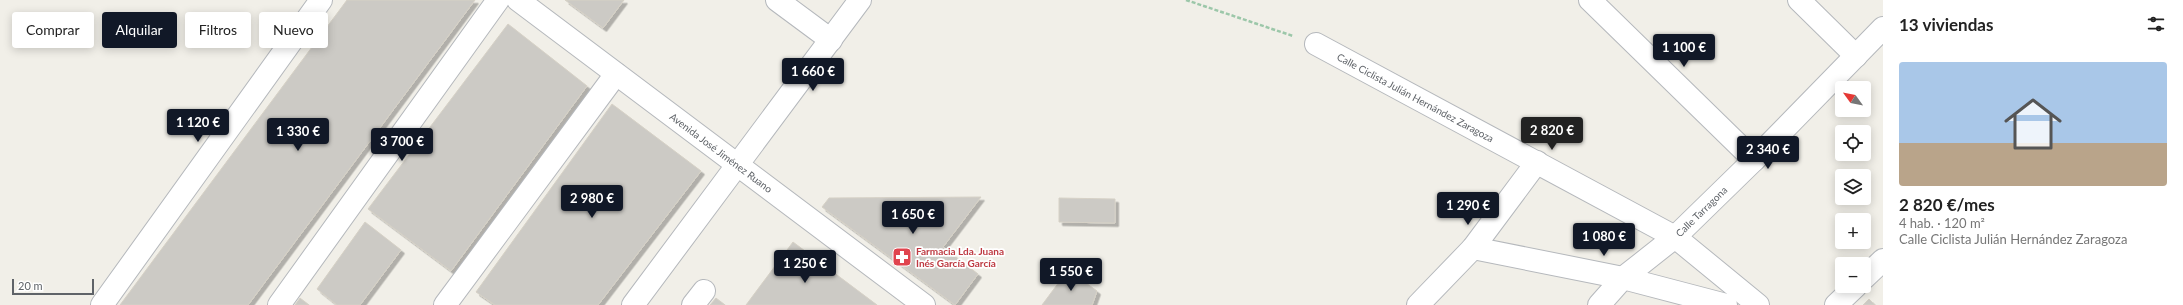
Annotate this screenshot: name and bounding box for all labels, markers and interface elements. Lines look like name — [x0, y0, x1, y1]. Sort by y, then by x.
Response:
chip: Comprar — [12, 12, 94, 48]
chip: Alquilar — [102, 12, 177, 48]
chip: Filtros — [185, 12, 251, 48]
chip: Nuevo — [259, 12, 328, 48]
icon: filters — [2145, 13, 2167, 35]
text: 13 viviendas — [1899, 14, 1993, 35]
pin: 1 100 € — [1647, 34, 1721, 68]
text: 1 100 € — [1662, 39, 1706, 55]
street label: Calle Ciclista Julián Hernández Zaragoza — [1335, 51, 1496, 144]
pin: 1 660 € — [776, 58, 850, 92]
text: 1 660 € — [791, 63, 835, 79]
north arrow — [1835, 81, 1871, 117]
map controls — [1835, 81, 1871, 293]
icon: home — [1997, 88, 2069, 160]
pin: 1 120 € — [161, 109, 235, 143]
street label: Avenida José Jiménez Ruano — [667, 110, 775, 195]
text: 1 120 € — [176, 114, 220, 130]
pin: 2 820 € — [1515, 117, 1589, 151]
pin: 1 330 € — [261, 118, 335, 152]
text: 2 820 € — [1530, 122, 1574, 138]
text: 1 330 € — [276, 123, 320, 139]
button: locate — [1835, 125, 1871, 161]
pin: 3 700 € — [365, 128, 439, 162]
text: 3 700 € — [380, 133, 424, 149]
pin: 2 340 € — [1731, 136, 1805, 170]
text: 2 340 € — [1746, 141, 1790, 157]
button: layers — [1835, 169, 1871, 205]
street label: Calle Tarragona — [1673, 184, 1730, 239]
pin: 2 980 € — [555, 185, 629, 219]
text: 2 980 € — [570, 190, 614, 206]
pin: 1 290 € — [1431, 192, 1505, 226]
text: 2 820 €/mes — [1899, 194, 1995, 215]
text: 1 290 € — [1446, 197, 1490, 213]
pin: 1 650 € — [876, 201, 950, 235]
text: 1 650 € — [891, 206, 935, 222]
button: + — [1835, 213, 1871, 249]
text: 4 hab. · 120 m² — [1899, 215, 1985, 231]
pin: 1 080 € — [1567, 223, 1641, 257]
text: 1 080 € — [1582, 228, 1626, 244]
text: Calle Ciclista Julián Hernández Zaragoza — [1899, 231, 2127, 247]
place label: Farmacia Lda. Juana Inés García García — [916, 245, 1004, 269]
pharmacy icon: Farmacia Lda. Juana Inés García García — [891, 246, 913, 268]
pin: 1 250 € — [768, 250, 842, 284]
text: 1 250 € — [783, 255, 827, 271]
button: − — [1835, 257, 1871, 293]
pin: 1 550 € — [1034, 258, 1108, 292]
text: 1 550 € — [1049, 263, 1093, 279]
scale bar — [12, 277, 94, 296]
text: 20 m — [18, 279, 43, 292]

